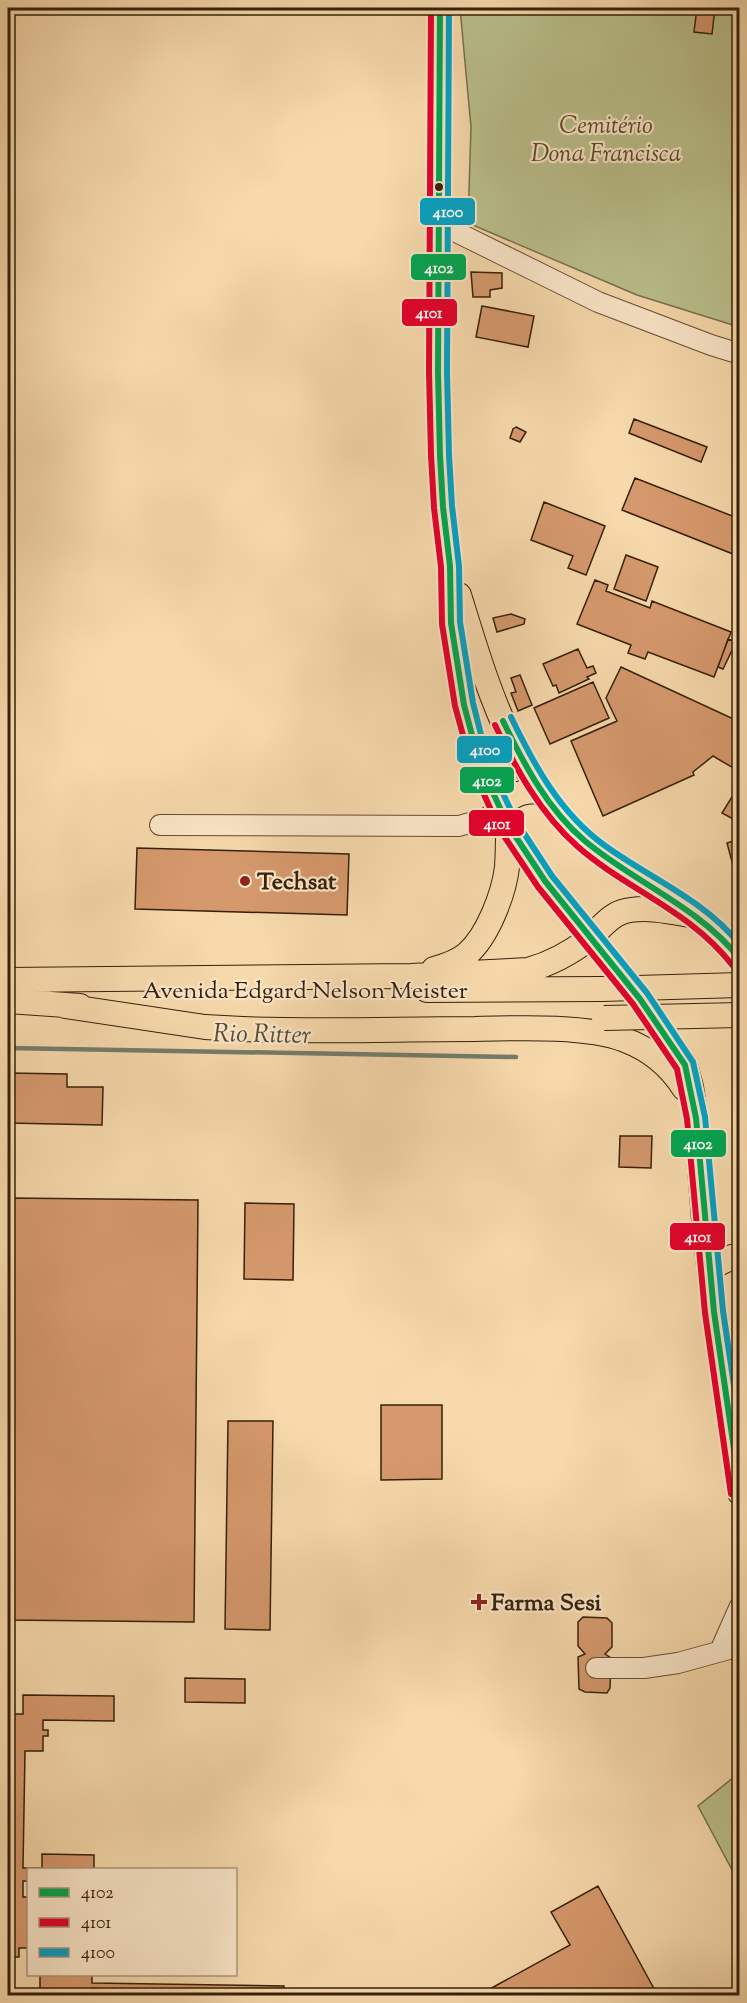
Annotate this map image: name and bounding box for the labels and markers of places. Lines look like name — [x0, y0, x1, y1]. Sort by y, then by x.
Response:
unlabelled marker — [433, 181, 445, 193]
place label: Techsat — [257, 866, 337, 900]
marker: Techsat — [238, 874, 252, 888]
place label: Farma Sesi — [491, 1587, 602, 1621]
marker: Farma Sesi — [472, 1595, 486, 1609]

